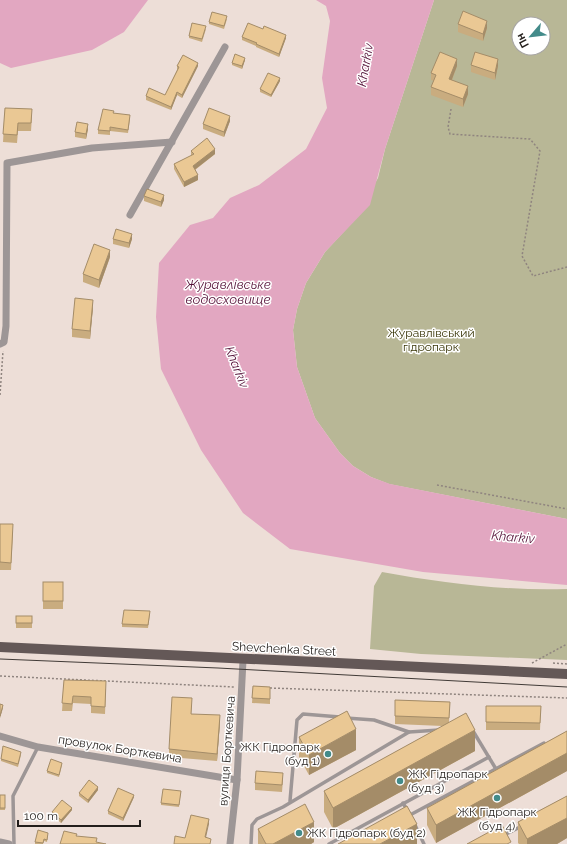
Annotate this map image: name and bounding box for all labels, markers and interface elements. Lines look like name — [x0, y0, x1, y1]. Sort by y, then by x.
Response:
north arrow — [511, 16, 551, 56]
text: Пн — [513, 31, 532, 50]
water label: Kharkiv — [354, 42, 376, 88]
water label: Журавлівське водосховище — [184, 277, 271, 307]
park label: Журавлівський гідропарк — [387, 326, 475, 354]
water label: Kharkiv — [222, 344, 252, 391]
water label: Kharkiv — [491, 528, 536, 546]
street label: Shevchenka Street — [232, 639, 336, 659]
street label: вулиця Борткевича — [216, 695, 238, 807]
street label: провулок Борткевича — [57, 732, 183, 766]
place label: ЖК Гідропарк (буд 1) — [240, 740, 320, 768]
marker: ЖК Гідропарк (буд 1) — [323, 749, 333, 759]
place label: ЖК Гідропарк (буд 3) — [408, 767, 488, 795]
marker: ЖК Гідропарк (буд 3) — [395, 776, 405, 786]
marker: ЖК Гідропарк (буд 4) — [492, 793, 502, 803]
scale bar — [18, 802, 140, 828]
place label: ЖК Гідропарк (буд 4) — [457, 805, 537, 833]
text: 100 m — [24, 809, 58, 823]
place label: ЖК Гідропарк (буд 2) — [307, 826, 426, 840]
marker: ЖК Гідропарк (буд 2) — [294, 828, 304, 838]

